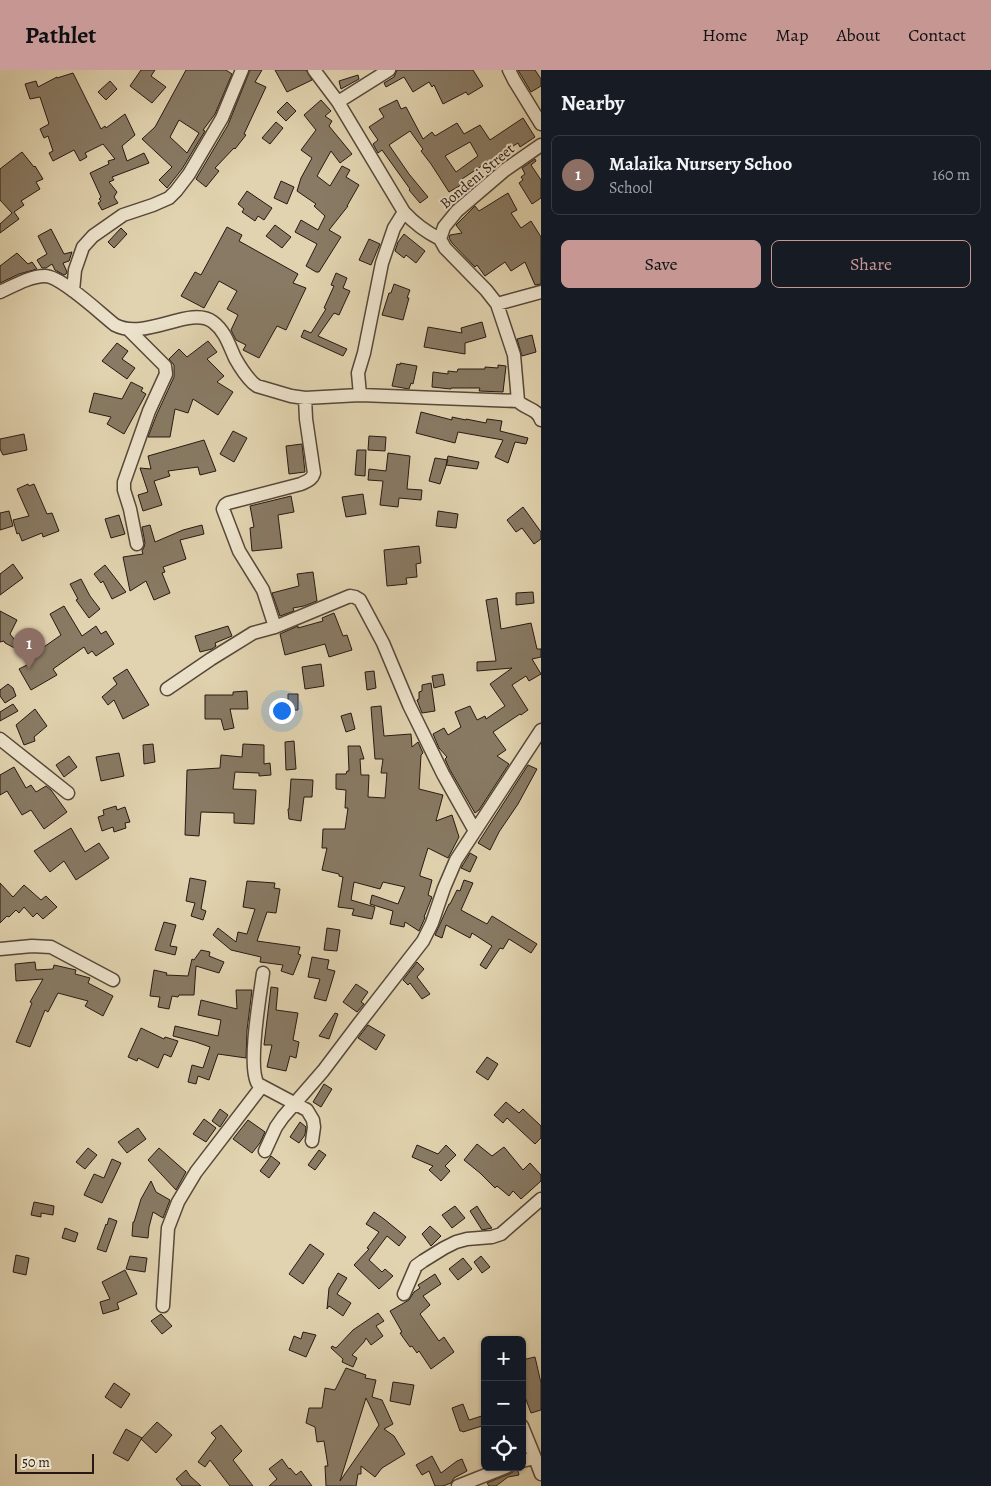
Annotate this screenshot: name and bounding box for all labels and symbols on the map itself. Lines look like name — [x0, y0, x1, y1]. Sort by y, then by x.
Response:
street label: Bondeni Street — [435, 139, 519, 213]
pin: 1 — [13, 628, 45, 669]
your location — [269, 698, 295, 724]
scale bar — [15, 1451, 94, 1474]

